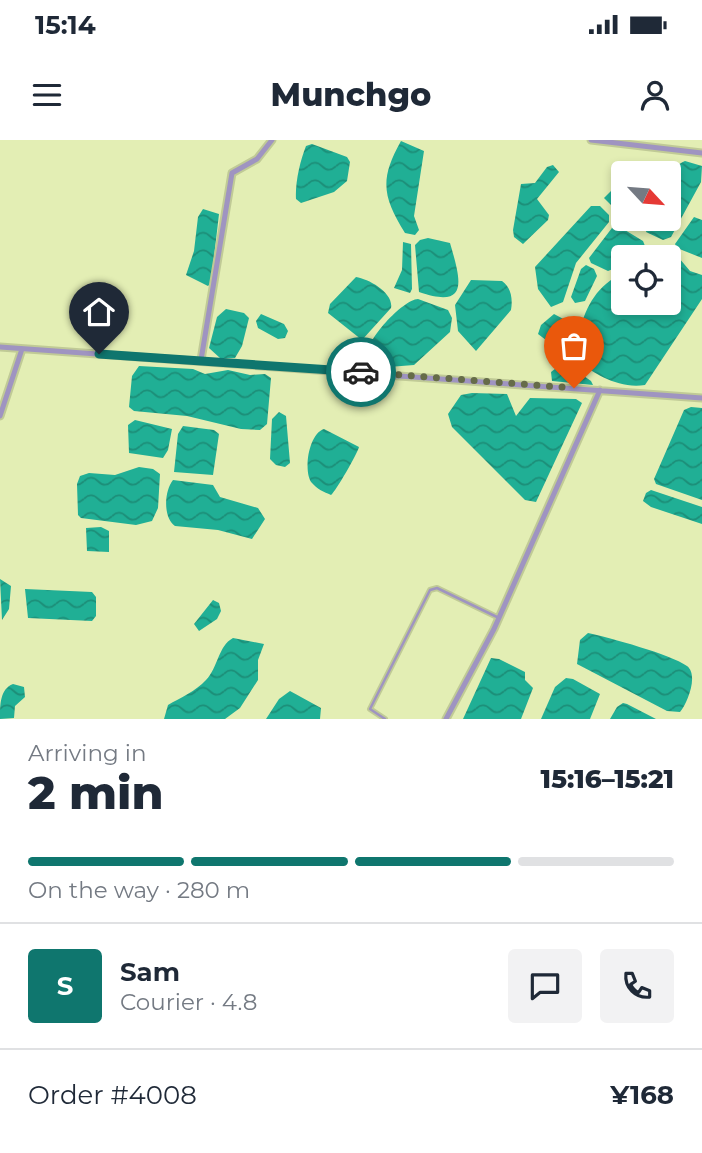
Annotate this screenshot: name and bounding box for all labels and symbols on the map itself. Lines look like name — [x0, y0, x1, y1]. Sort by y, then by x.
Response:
north arrow — [611, 161, 681, 231]
pin — [69, 282, 129, 354]
pin — [544, 316, 604, 388]
courier — [326, 337, 396, 407]

